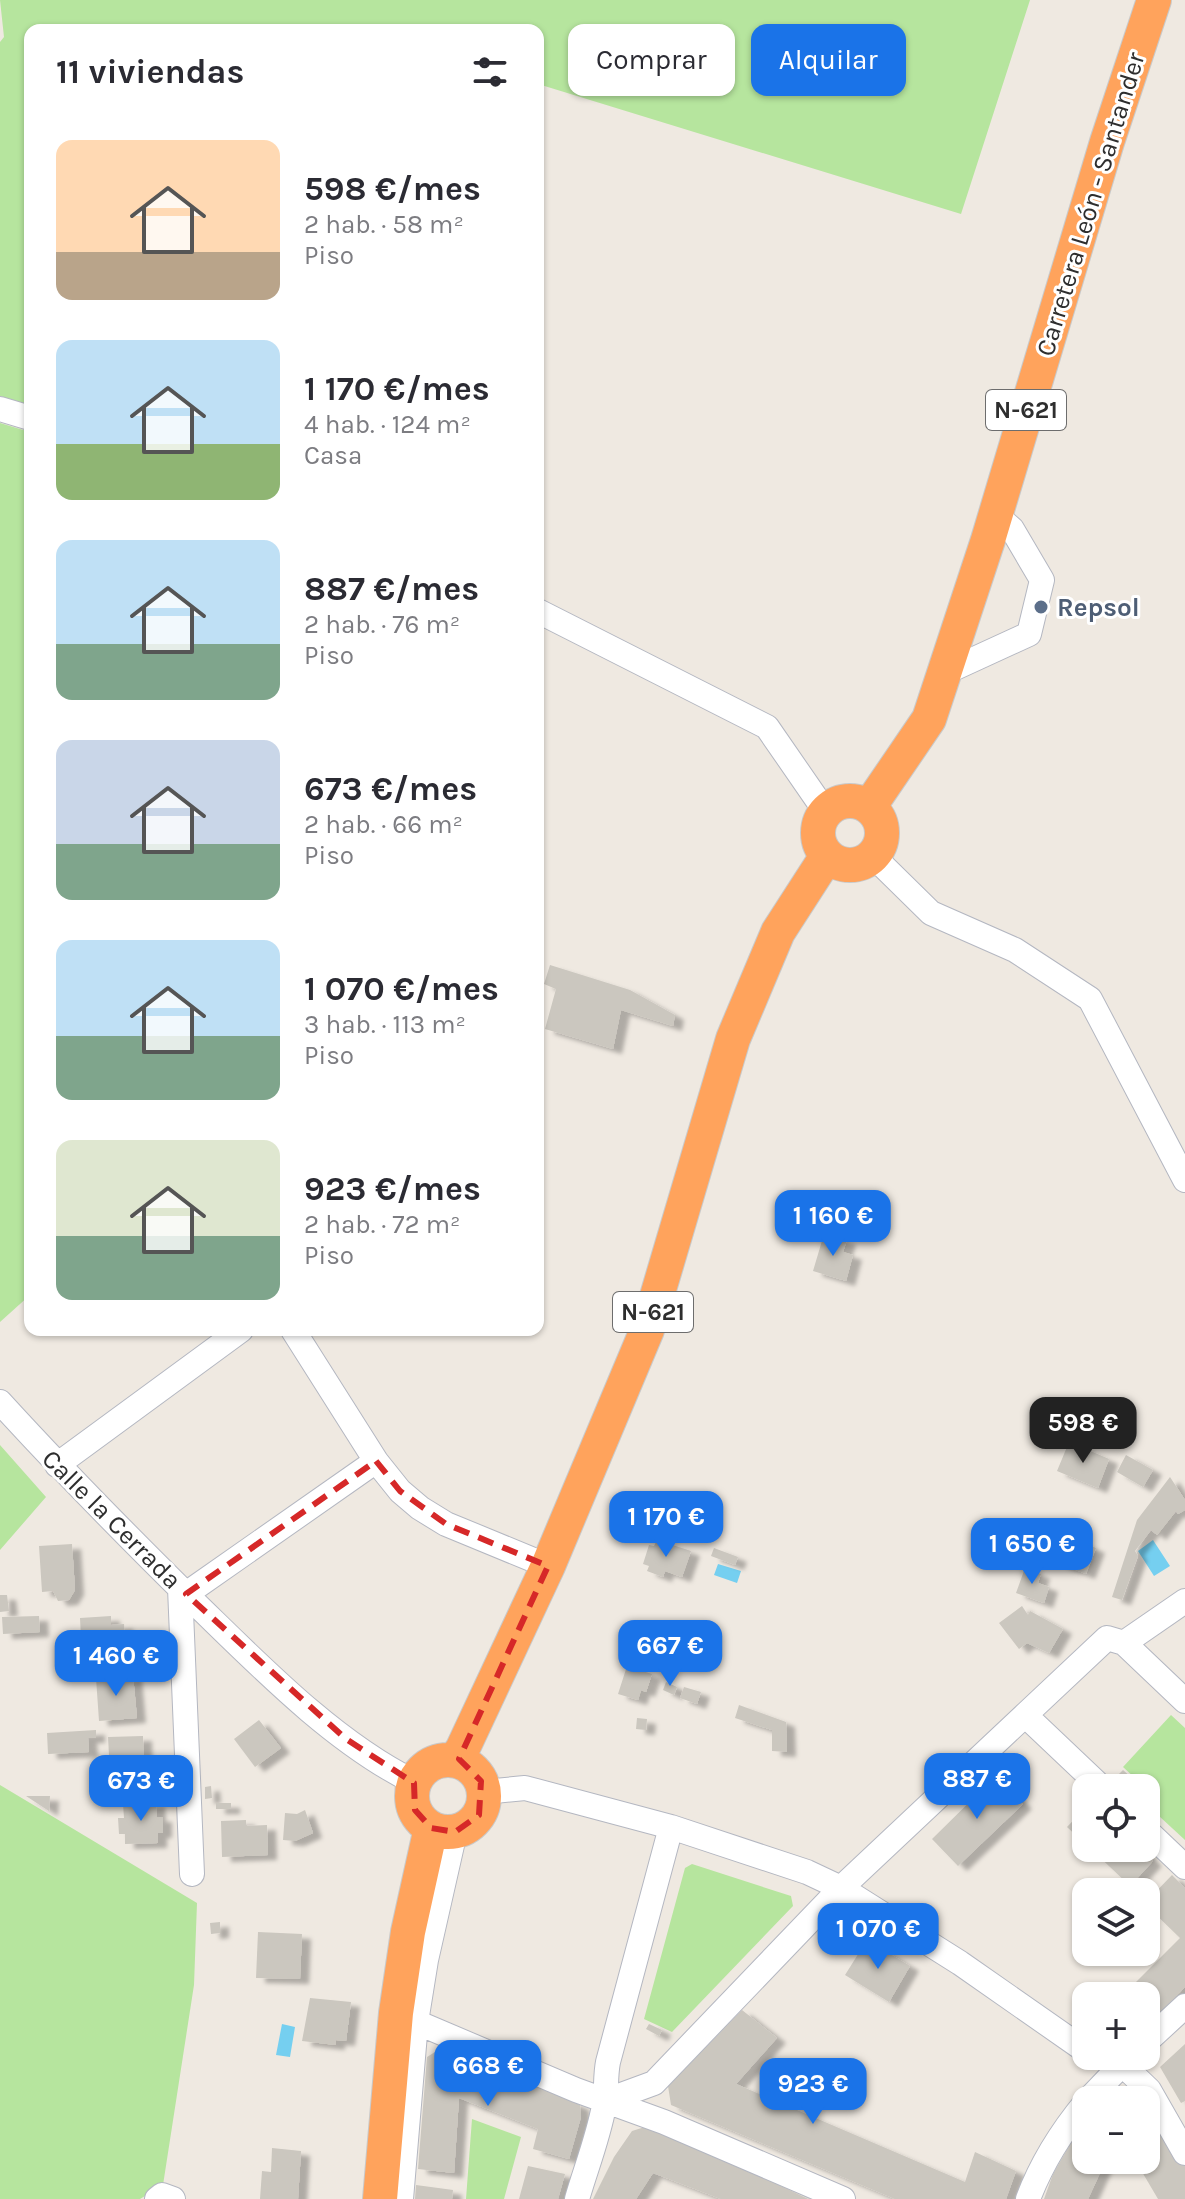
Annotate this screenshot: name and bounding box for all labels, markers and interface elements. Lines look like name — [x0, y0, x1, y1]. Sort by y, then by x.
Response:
chip: Comprar — [568, 24, 735, 96]
chip: Alquilar — [751, 24, 906, 96]
street label: Carretera León - Santander — [1029, 48, 1152, 360]
icon: filters — [468, 50, 512, 94]
text: 11 viviendas — [56, 52, 244, 92]
text: 598 €/mes — [304, 169, 481, 209]
icon: home — [120, 172, 216, 268]
text: 2 hab. · 58 m² — [304, 209, 464, 240]
text: Piso — [304, 240, 354, 271]
text: 1 170 €/mes — [304, 369, 490, 409]
icon: home — [120, 372, 216, 468]
road number: N-621 — [986, 390, 1066, 430]
text: 4 hab. · 124 m² — [304, 409, 471, 440]
text: Casa — [304, 440, 362, 471]
text: 887 €/mes — [304, 569, 479, 609]
icon: home — [120, 572, 216, 668]
place label: Repsol — [1057, 592, 1140, 623]
marker: Repsol — [1032, 598, 1050, 616]
text: 2 hab. · 76 m² — [304, 609, 460, 640]
text: Piso — [304, 640, 354, 671]
text: 673 €/mes — [304, 769, 477, 809]
icon: home — [120, 772, 216, 868]
text: 2 hab. · 66 m² — [304, 809, 463, 840]
text: Piso — [304, 840, 354, 871]
text: 1 070 €/mes — [304, 969, 499, 1009]
icon: home — [120, 972, 216, 1068]
text: 3 hab. · 113 m² — [304, 1009, 466, 1040]
text: Piso — [304, 1040, 354, 1071]
text: 923 €/mes — [304, 1169, 481, 1209]
icon: home — [120, 1172, 216, 1268]
pin: 1 160 € — [759, 1190, 907, 1258]
text: 1 160 € — [793, 1200, 873, 1231]
text: 2 hab. · 72 m² — [304, 1209, 460, 1240]
text: Piso — [304, 1240, 354, 1271]
road number: N-621 — [613, 1292, 693, 1332]
pin: 598 € — [1027, 1397, 1139, 1465]
text: 598 € — [1048, 1407, 1118, 1438]
street label: Calle la Cerrada — [36, 1443, 188, 1595]
pin: 1 170 € — [592, 1491, 740, 1559]
text: 1 170 € — [627, 1501, 705, 1532]
pin: 1 650 € — [958, 1518, 1106, 1586]
text: 1 650 € — [989, 1528, 1075, 1559]
pin: 667 € — [614, 1620, 726, 1688]
pin: 1 460 € — [42, 1630, 190, 1698]
text: 667 € — [636, 1630, 704, 1661]
text: 1 460 € — [73, 1640, 159, 1671]
pin: 887 € — [921, 1753, 1033, 1821]
pin: 673 € — [85, 1755, 197, 1823]
text: 887 € — [942, 1763, 1012, 1794]
text: 673 € — [107, 1765, 175, 1796]
map controls — [1072, 1774, 1160, 2174]
button: locate — [1072, 1774, 1160, 1862]
button: layers — [1072, 1878, 1160, 1966]
pin: 1 070 € — [804, 1903, 952, 1971]
text: 1 070 € — [836, 1913, 920, 1944]
button: + — [1072, 1982, 1160, 2070]
pin: 668 € — [432, 2040, 544, 2108]
text: 668 € — [452, 2050, 524, 2081]
pin: 923 € — [757, 2058, 869, 2126]
text: 923 € — [778, 2068, 848, 2099]
button: − — [1072, 2086, 1160, 2174]

